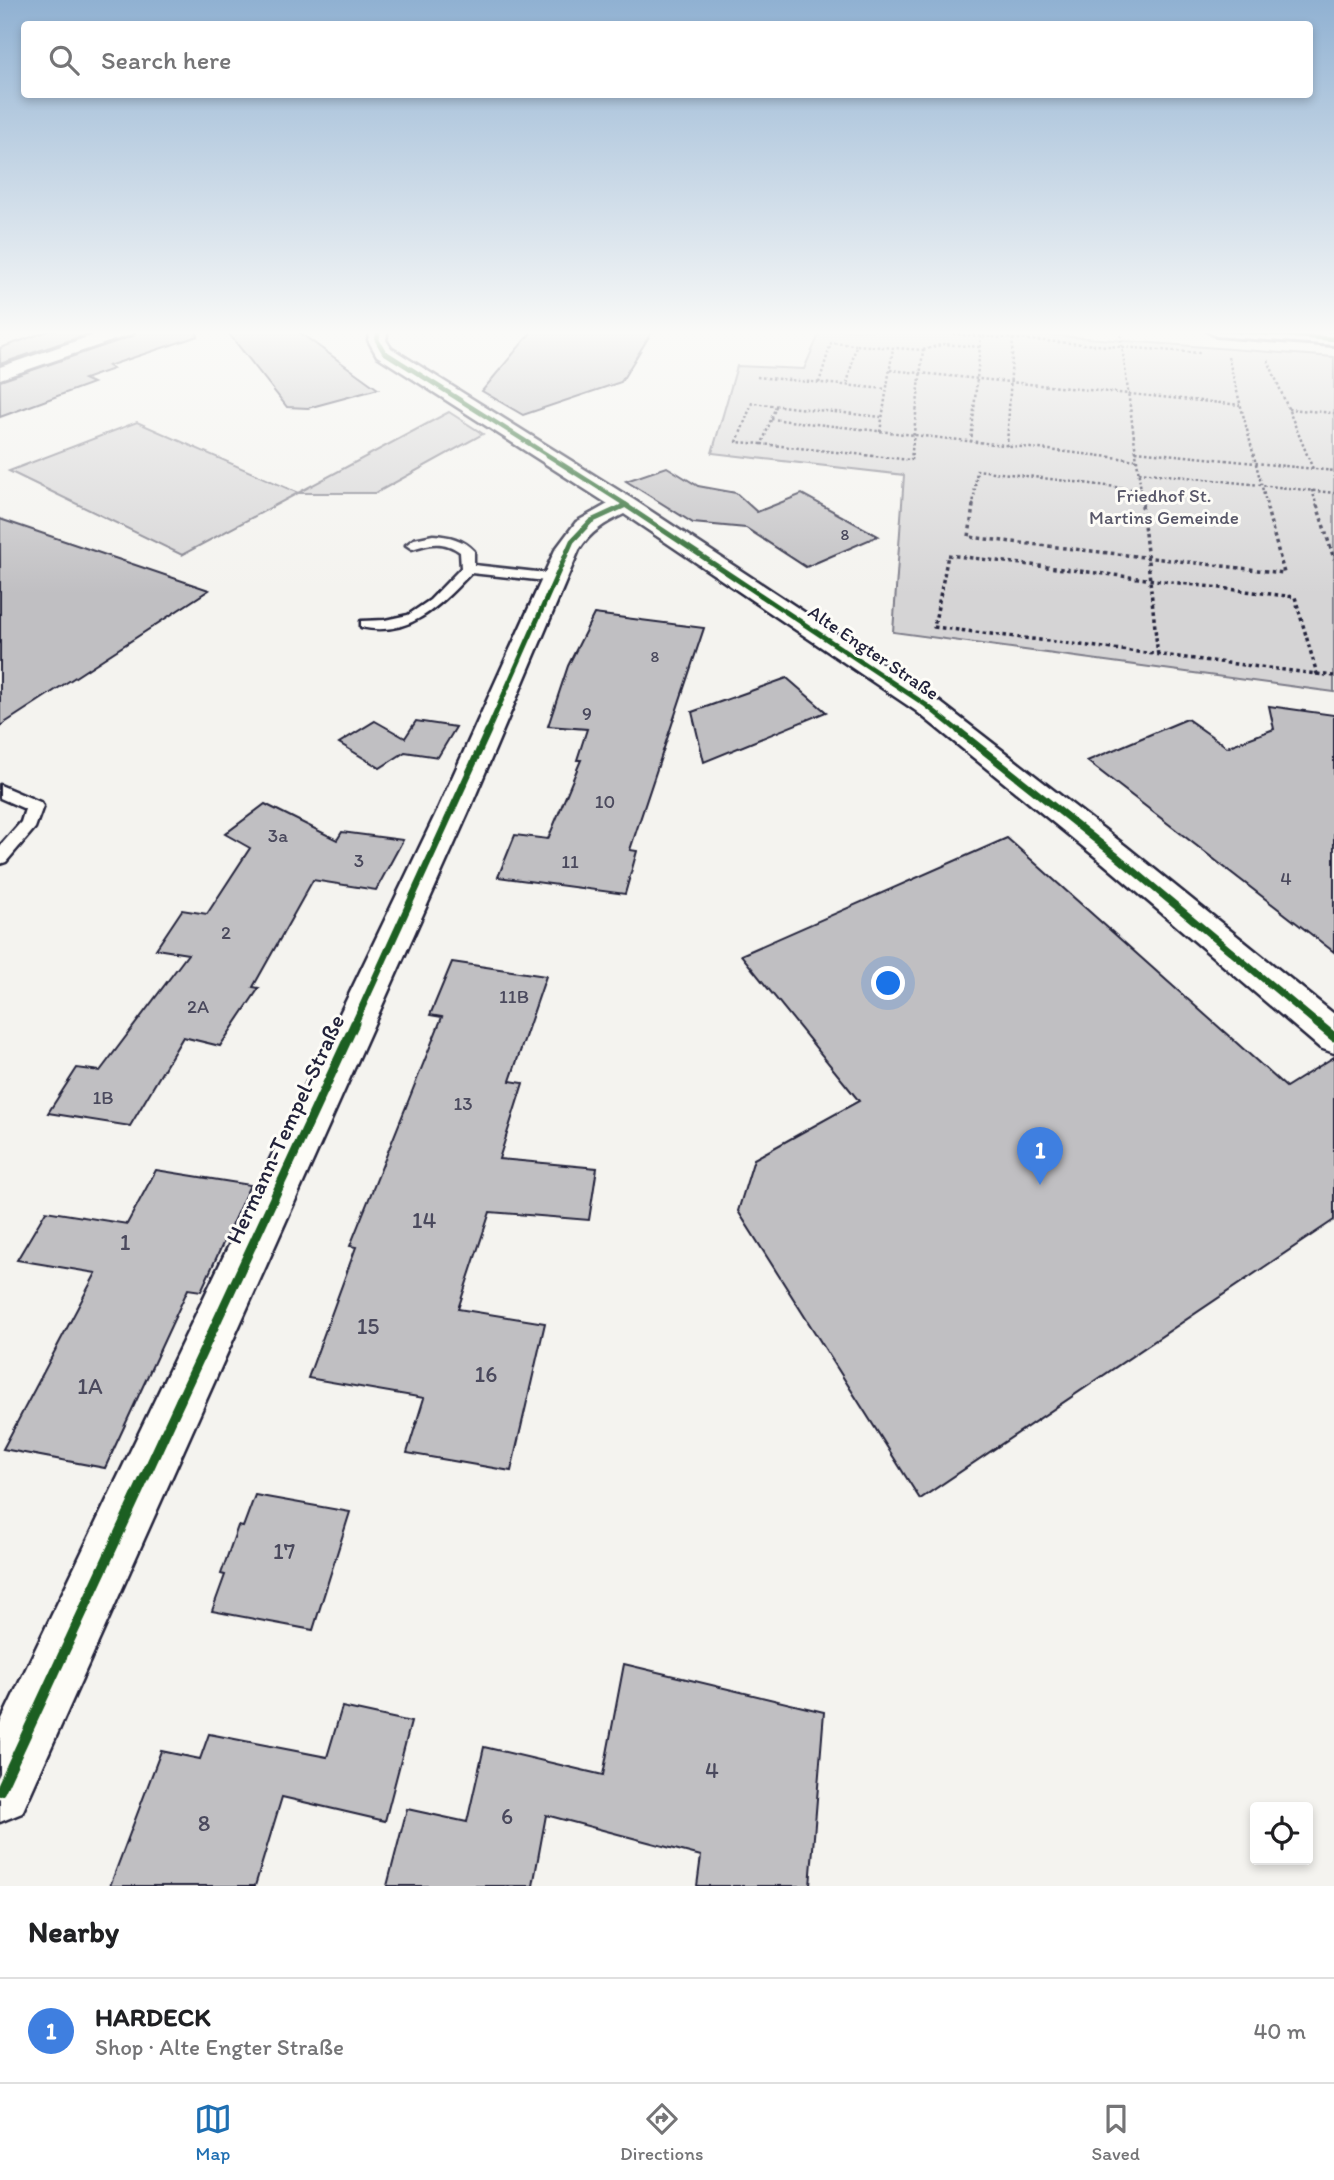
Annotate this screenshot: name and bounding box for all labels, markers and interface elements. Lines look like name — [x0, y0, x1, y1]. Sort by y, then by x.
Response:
search box — [21, 21, 1313, 98]
icon: search — [45, 41, 83, 79]
text: Search here — [101, 44, 231, 76]
park label: Friedhof St. Martins Gemeinde — [1089, 484, 1239, 529]
house number: 8 — [841, 525, 850, 544]
street label: Alte Engter Straße — [804, 600, 943, 705]
house number: 8 — [651, 647, 660, 666]
house number: 9 — [582, 702, 592, 725]
house number: 10 — [595, 790, 615, 813]
house number: 3a — [268, 824, 288, 847]
house number: 3 — [354, 849, 364, 872]
house number: 11 — [561, 850, 579, 873]
house number: 4 — [1280, 867, 1292, 890]
house number: 2 — [221, 921, 231, 944]
your location — [871, 966, 905, 1000]
house number: 11B — [499, 985, 529, 1008]
house number: 2A — [187, 995, 209, 1018]
street label: Hermann-Tempel-Straße — [220, 1010, 350, 1248]
house number: 1B — [92, 1086, 114, 1109]
house number: 13 — [453, 1092, 473, 1115]
pin: 1 — [1017, 1127, 1063, 1185]
house number: 14 — [412, 1206, 436, 1234]
house number: 1 — [120, 1228, 131, 1256]
house number: 15 — [357, 1312, 379, 1340]
house number: 16 — [475, 1360, 497, 1388]
house number: 1A — [77, 1372, 103, 1400]
house number: 17 — [273, 1537, 295, 1565]
house number: 4 — [705, 1756, 719, 1784]
house number: 6 — [501, 1802, 513, 1830]
map controls — [1250, 1802, 1313, 1865]
button: locate — [1250, 1802, 1313, 1865]
house number: 8 — [198, 1809, 210, 1837]
text: Nearby — [28, 1913, 119, 1950]
text: HARDECK — [95, 2001, 211, 2033]
text: 1 — [46, 2017, 56, 2045]
text: 40 m — [1253, 2017, 1306, 2045]
text: Shop · Alte Engter Straße — [95, 2033, 344, 2061]
tab: Map — [194, 2100, 232, 2165]
tab: Directions — [620, 2100, 704, 2165]
tab: Saved — [1092, 2100, 1140, 2165]

